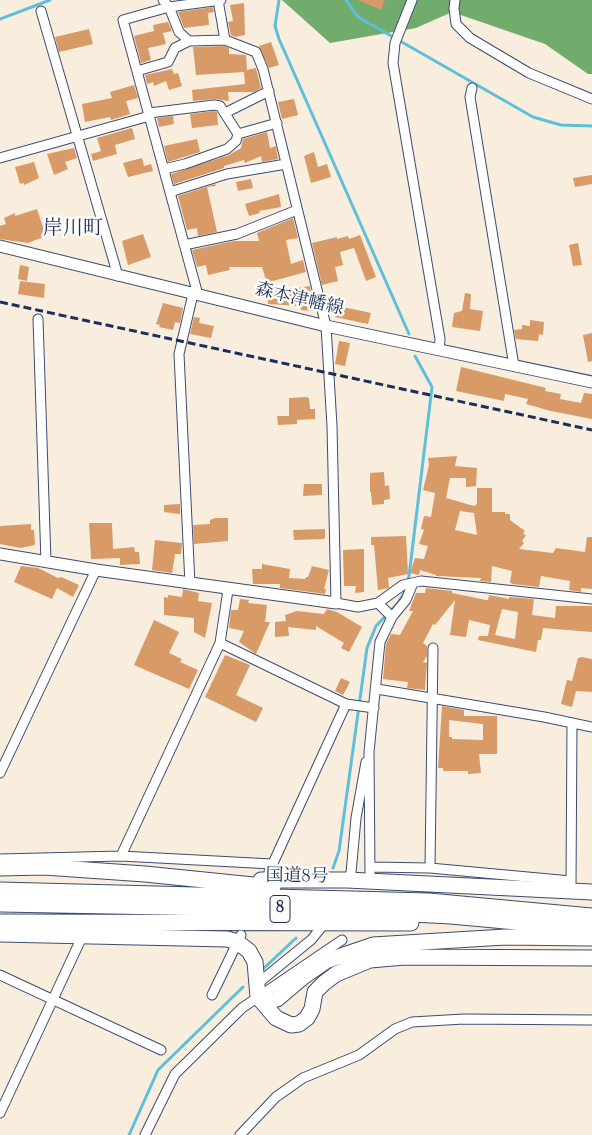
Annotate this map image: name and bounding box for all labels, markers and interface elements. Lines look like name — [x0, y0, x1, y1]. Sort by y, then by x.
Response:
district label: 岸川町 — [43, 219, 103, 243]
street label: 森本津幡線 — [253, 280, 345, 322]
street label: 国道8号 — [265, 867, 329, 889]
road number: 8 — [270, 896, 290, 922]

